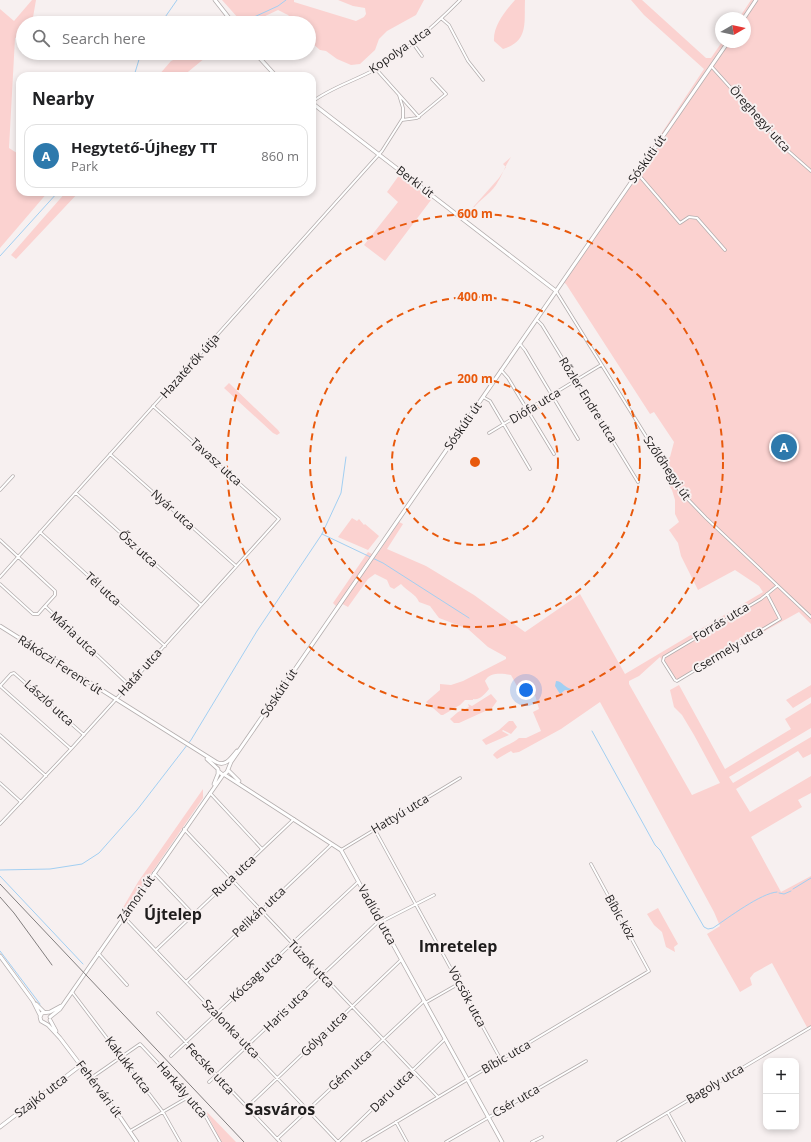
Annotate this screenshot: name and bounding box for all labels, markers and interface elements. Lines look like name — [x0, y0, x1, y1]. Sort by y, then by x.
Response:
north arrow — [715, 12, 751, 48]
search box — [16, 16, 316, 60]
street label: Kopolya utca — [365, 22, 434, 77]
icon: search — [30, 27, 52, 49]
text: Search here — [62, 28, 146, 48]
street label: Öreghegyi utca — [726, 82, 795, 156]
text: Nearby — [32, 87, 94, 110]
street label: Sóskúti út — [624, 131, 669, 186]
text: Hegytető-Újhegy TT — [71, 137, 217, 157]
text: A — [42, 147, 50, 165]
text: 860 m — [261, 147, 299, 165]
text: Park — [71, 157, 98, 175]
street label: Berki út — [393, 162, 438, 201]
text: 600 m — [457, 205, 493, 222]
text: 400 m — [457, 288, 493, 305]
street label: Hazatérők útja — [156, 330, 223, 402]
street label: Rőzler Endre utca — [555, 354, 622, 446]
text: 200 m — [457, 370, 493, 387]
street label: Diófa utca — [506, 384, 563, 427]
street label: Sóskúti út — [440, 398, 485, 453]
street label: Szőlőhegyi út — [640, 432, 695, 503]
pin: A — [771, 432, 797, 462]
street label: Tavasz utca — [187, 434, 246, 490]
centre of rings — [468, 455, 482, 469]
street label: Nyár utca — [148, 485, 199, 534]
street label: Ősz utca — [115, 526, 162, 571]
street label: Tél utca — [81, 568, 125, 610]
street label: Forrás utca — [689, 598, 752, 645]
street label: Mária utca — [47, 607, 102, 660]
street label: Csermely utca — [690, 622, 766, 677]
street label: Rákóczi Ferenc út — [15, 631, 106, 698]
street label: Határ utca — [114, 644, 166, 699]
street label: Sóskúti út — [256, 665, 301, 720]
street label: László utca — [21, 676, 78, 730]
your location — [516, 680, 536, 700]
street label: Hattyú utca — [368, 790, 432, 837]
street label: Ruca utca — [208, 851, 259, 900]
street label: Zámori út — [113, 871, 158, 926]
street label: Pelikán utca — [228, 882, 289, 941]
street label: Vadlúd utca — [354, 882, 401, 948]
street label: Bíbic köz — [601, 891, 640, 943]
district label: Újtelep — [144, 903, 202, 925]
district label: Imretelep — [419, 935, 497, 957]
street label: Túzok utca — [284, 936, 338, 991]
street label: Kócsag utca — [226, 948, 286, 1005]
street label: Vöcsök utca — [444, 963, 491, 1030]
street label: Haris utca — [259, 984, 312, 1035]
street label: Szalonka utca — [199, 995, 264, 1062]
street label: Gólya utca — [297, 1007, 351, 1060]
street label: Kakukk utca — [101, 1033, 155, 1097]
street label: Bíbic utca — [478, 1036, 533, 1077]
street label: Fecske utca — [182, 1039, 239, 1098]
street label: Gém utca — [324, 1045, 375, 1094]
street label: Fehérvári út — [72, 1057, 126, 1121]
street label: Harkály utca — [153, 1058, 212, 1122]
map controls — [763, 1058, 799, 1130]
button: + — [763, 1058, 799, 1094]
street label: Bagoly utca — [683, 1060, 747, 1107]
street label: Daru utca — [366, 1065, 417, 1116]
street label: Szajkó utca — [11, 1070, 71, 1121]
street label: Csér utca — [489, 1080, 543, 1121]
button: − — [763, 1094, 799, 1130]
district label: Sasváros — [245, 1098, 315, 1120]

